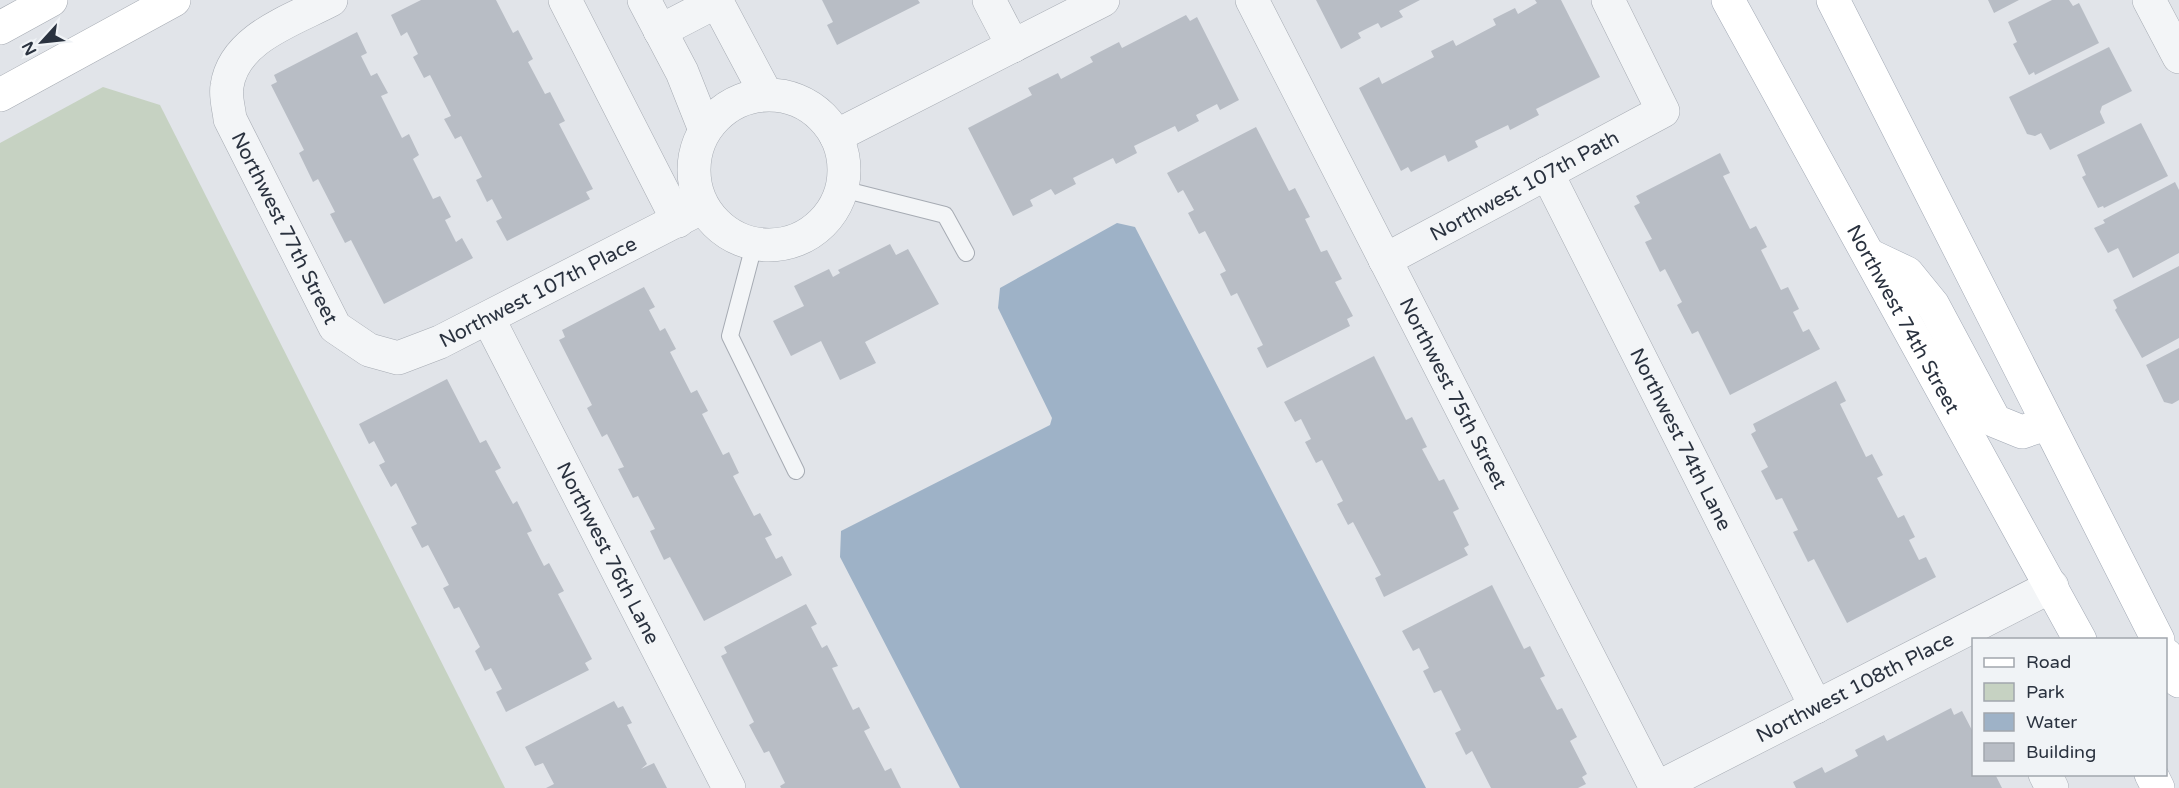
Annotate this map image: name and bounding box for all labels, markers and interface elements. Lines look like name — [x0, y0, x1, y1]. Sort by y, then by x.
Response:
north arrow — [12, 12, 72, 72]
text: N — [18, 38, 41, 59]
street label: Northwest 107th Path — [1426, 126, 1623, 247]
street label: Northwest 77th Street — [226, 128, 343, 329]
street label: Northwest 74th Street — [1841, 221, 1964, 418]
street label: Northwest 107th Place — [435, 232, 641, 353]
street label: Northwest 75th Street — [1394, 294, 1512, 494]
street label: Northwest 74th Lane — [1624, 344, 1736, 535]
street label: Northwest 76th Lane — [551, 458, 664, 648]
street label: Northwest 108th Place — [1752, 627, 1958, 748]
legend — [1972, 638, 2167, 776]
text: Road — [2026, 651, 2071, 673]
text: Park — [2026, 681, 2065, 703]
text: Water — [2026, 711, 2077, 733]
text: Building — [2026, 741, 2096, 763]

